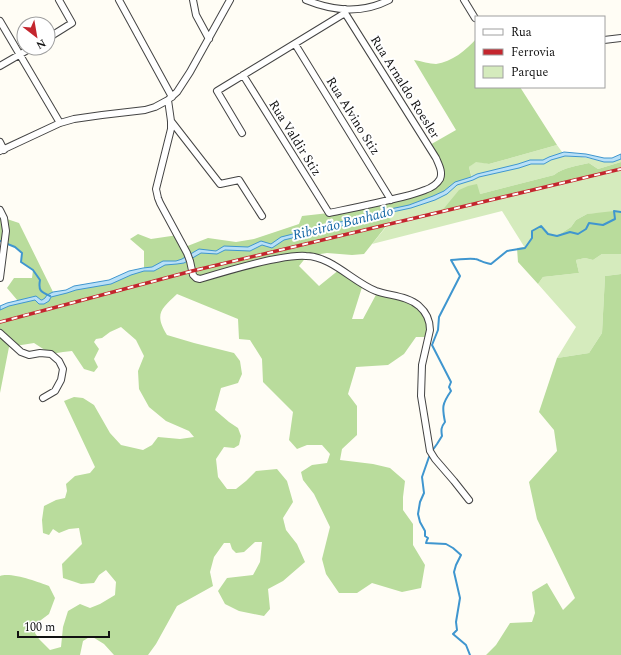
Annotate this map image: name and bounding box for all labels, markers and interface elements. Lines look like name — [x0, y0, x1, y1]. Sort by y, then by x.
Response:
north arrow — [16, 16, 56, 56]
legend — [475, 16, 605, 88]
text: Rua — [511, 23, 532, 42]
street label: Rua Arnaldo Roesler — [365, 31, 445, 143]
text: N — [33, 35, 49, 54]
text: Ferrovia — [511, 43, 555, 62]
text: Parque — [511, 63, 548, 82]
street label: Rua Alvino Stiz — [321, 73, 385, 159]
street label: Rua Valdir Stiz — [264, 96, 326, 180]
water label: Ribeirão Banhado — [290, 200, 396, 246]
scale bar — [18, 613, 109, 639]
text: 100 m — [24, 618, 55, 637]

